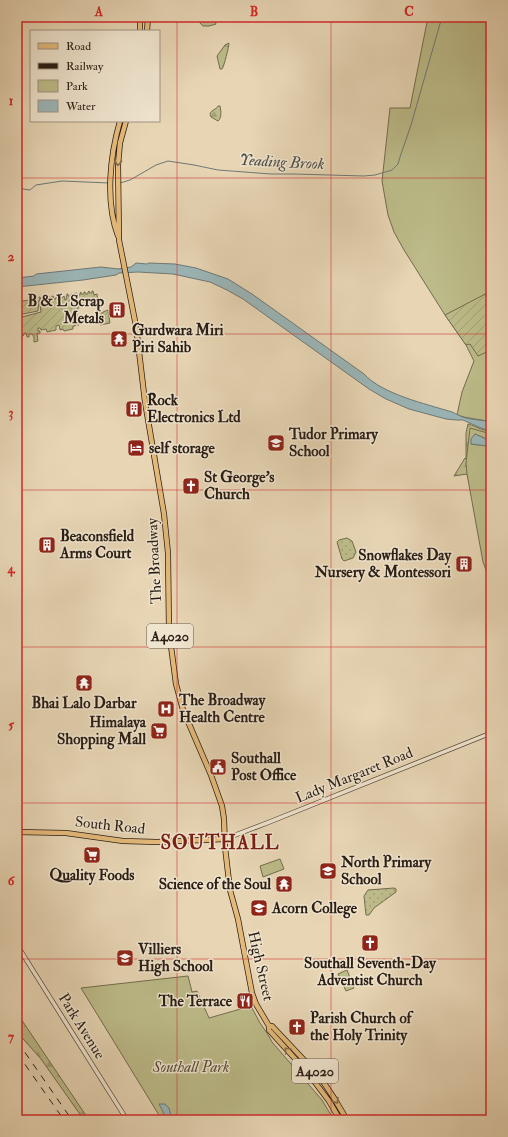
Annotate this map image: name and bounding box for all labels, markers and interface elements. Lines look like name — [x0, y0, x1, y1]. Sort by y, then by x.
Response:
text: A — [94, 4, 104, 20]
text: B — [250, 4, 258, 20]
text: C — [404, 4, 414, 20]
legend — [30, 30, 160, 122]
text: Road — [66, 39, 91, 54]
text: Railway — [66, 59, 104, 74]
text: Park — [66, 79, 88, 94]
text: 1 — [9, 93, 14, 109]
text: Water — [65, 99, 96, 114]
water label: Yeading Brook — [239, 150, 325, 174]
one-way arrow — [114, 160, 122, 166]
text: 2 — [8, 249, 15, 265]
place label: B & L Scrap Metals — [28, 292, 104, 328]
building icon: B & L Scrap Metals — [107, 300, 127, 320]
place label: Gurdwara Miri Piri Sahib — [132, 321, 224, 357]
temple icon: Gurdwara Miri Piri Sahib — [109, 329, 129, 349]
place label: Rock Electronics Ltd — [147, 391, 241, 427]
building icon: Rock Electronics Ltd — [124, 399, 144, 419]
text: 3 — [9, 405, 14, 421]
place label: Tudor Primary School — [288, 425, 379, 461]
school or university icon: Tudor Primary School — [266, 433, 286, 453]
hotel icon: self storage — [126, 438, 146, 458]
place label: self storage — [149, 439, 216, 459]
place label: St George's Church — [204, 468, 274, 504]
church icon: St George's Church — [181, 476, 201, 496]
street label: The Broadway — [143, 517, 166, 605]
place label: Beaconsfield Arms Court — [59, 527, 135, 563]
building icon: Beaconsfield Arms Court — [37, 535, 57, 555]
place label: Snowflakes Day Nursery & Montessori — [314, 546, 452, 583]
building icon: Snowflakes Day Nursery & Montessori — [454, 554, 474, 574]
text: 4 — [6, 561, 15, 577]
road number: A4020 — [147, 624, 193, 648]
temple icon: Bhai Lalo Darbar — [74, 673, 94, 693]
place label: The Broadway Health Centre — [178, 691, 267, 727]
place label: Bhai Lalo Darbar — [31, 694, 137, 713]
hospital icon: The Broadway Health Centre — [156, 699, 176, 719]
place label: Himalaya Shopping Mall — [57, 713, 147, 750]
text: 5 — [8, 717, 14, 733]
supermarket icon: Himalaya Shopping Mall — [149, 721, 169, 741]
street label: Lady Margaret Road — [293, 743, 416, 808]
place label: Southall Post Office — [231, 749, 297, 785]
public building icon: Southall Post Office — [208, 757, 228, 777]
street label: South Road — [74, 812, 147, 839]
district label: SOUTHALL — [160, 831, 280, 855]
supermarket icon: Quality Foods — [82, 845, 102, 865]
place label: North Primary School — [340, 853, 432, 889]
school or university icon: North Primary School — [318, 861, 338, 881]
place label: Quality Foods — [50, 866, 134, 886]
text: 6 — [8, 873, 16, 889]
temple icon: Science of the Soul — [274, 874, 294, 894]
place label: Science of the Soul — [159, 875, 271, 894]
school or university icon: Acorn College — [249, 898, 269, 918]
place label: Acorn College — [271, 899, 358, 919]
street label: High Street — [243, 929, 278, 1003]
church icon: Southall Seventh-Day Adventist Church — [360, 933, 380, 953]
place label: Villiers High School — [137, 940, 213, 977]
school or university icon: Villiers High School — [115, 948, 135, 968]
place label: Southall Seventh-Day Adventist Church — [304, 954, 437, 990]
street label: Park Avenue — [54, 990, 109, 1063]
restaurant icon: The Terrace — [235, 991, 255, 1011]
place label: The Terrace — [157, 992, 233, 1011]
place label: Parish Church of the Holy Trinity — [310, 1009, 415, 1046]
church icon: Parish Church of the Holy Trinity — [287, 1017, 307, 1037]
text: 7 — [8, 1029, 15, 1045]
one-way arrow — [285, 1047, 292, 1054]
park label: Southall Park — [152, 1058, 229, 1077]
road number: A4020 — [292, 1059, 338, 1083]
one-way arrow — [332, 1097, 339, 1104]

